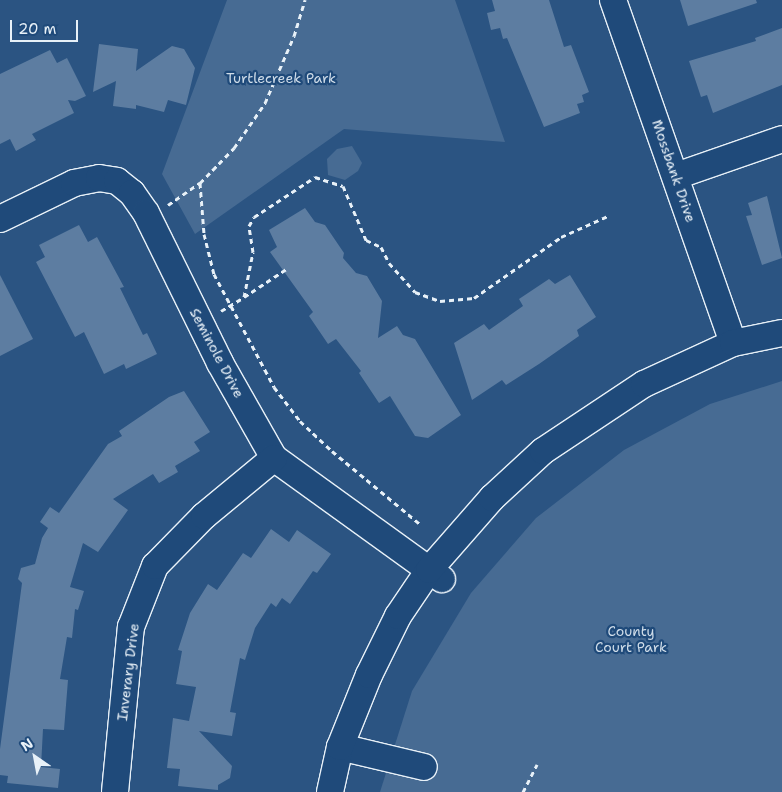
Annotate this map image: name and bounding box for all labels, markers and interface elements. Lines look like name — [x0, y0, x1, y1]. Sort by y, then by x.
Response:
scale bar — [12, 10, 80, 42]
text: 20 m — [18, 19, 57, 39]
park label: Turtlecreek Park — [226, 70, 336, 86]
street label: Mossbank Drive — [649, 117, 699, 225]
street label: Seminole Drive — [186, 305, 248, 401]
street label: Inverary Drive — [114, 622, 142, 722]
park label: County Court Park — [595, 623, 667, 656]
north arrow — [10, 732, 60, 782]
text: N — [17, 734, 36, 755]

